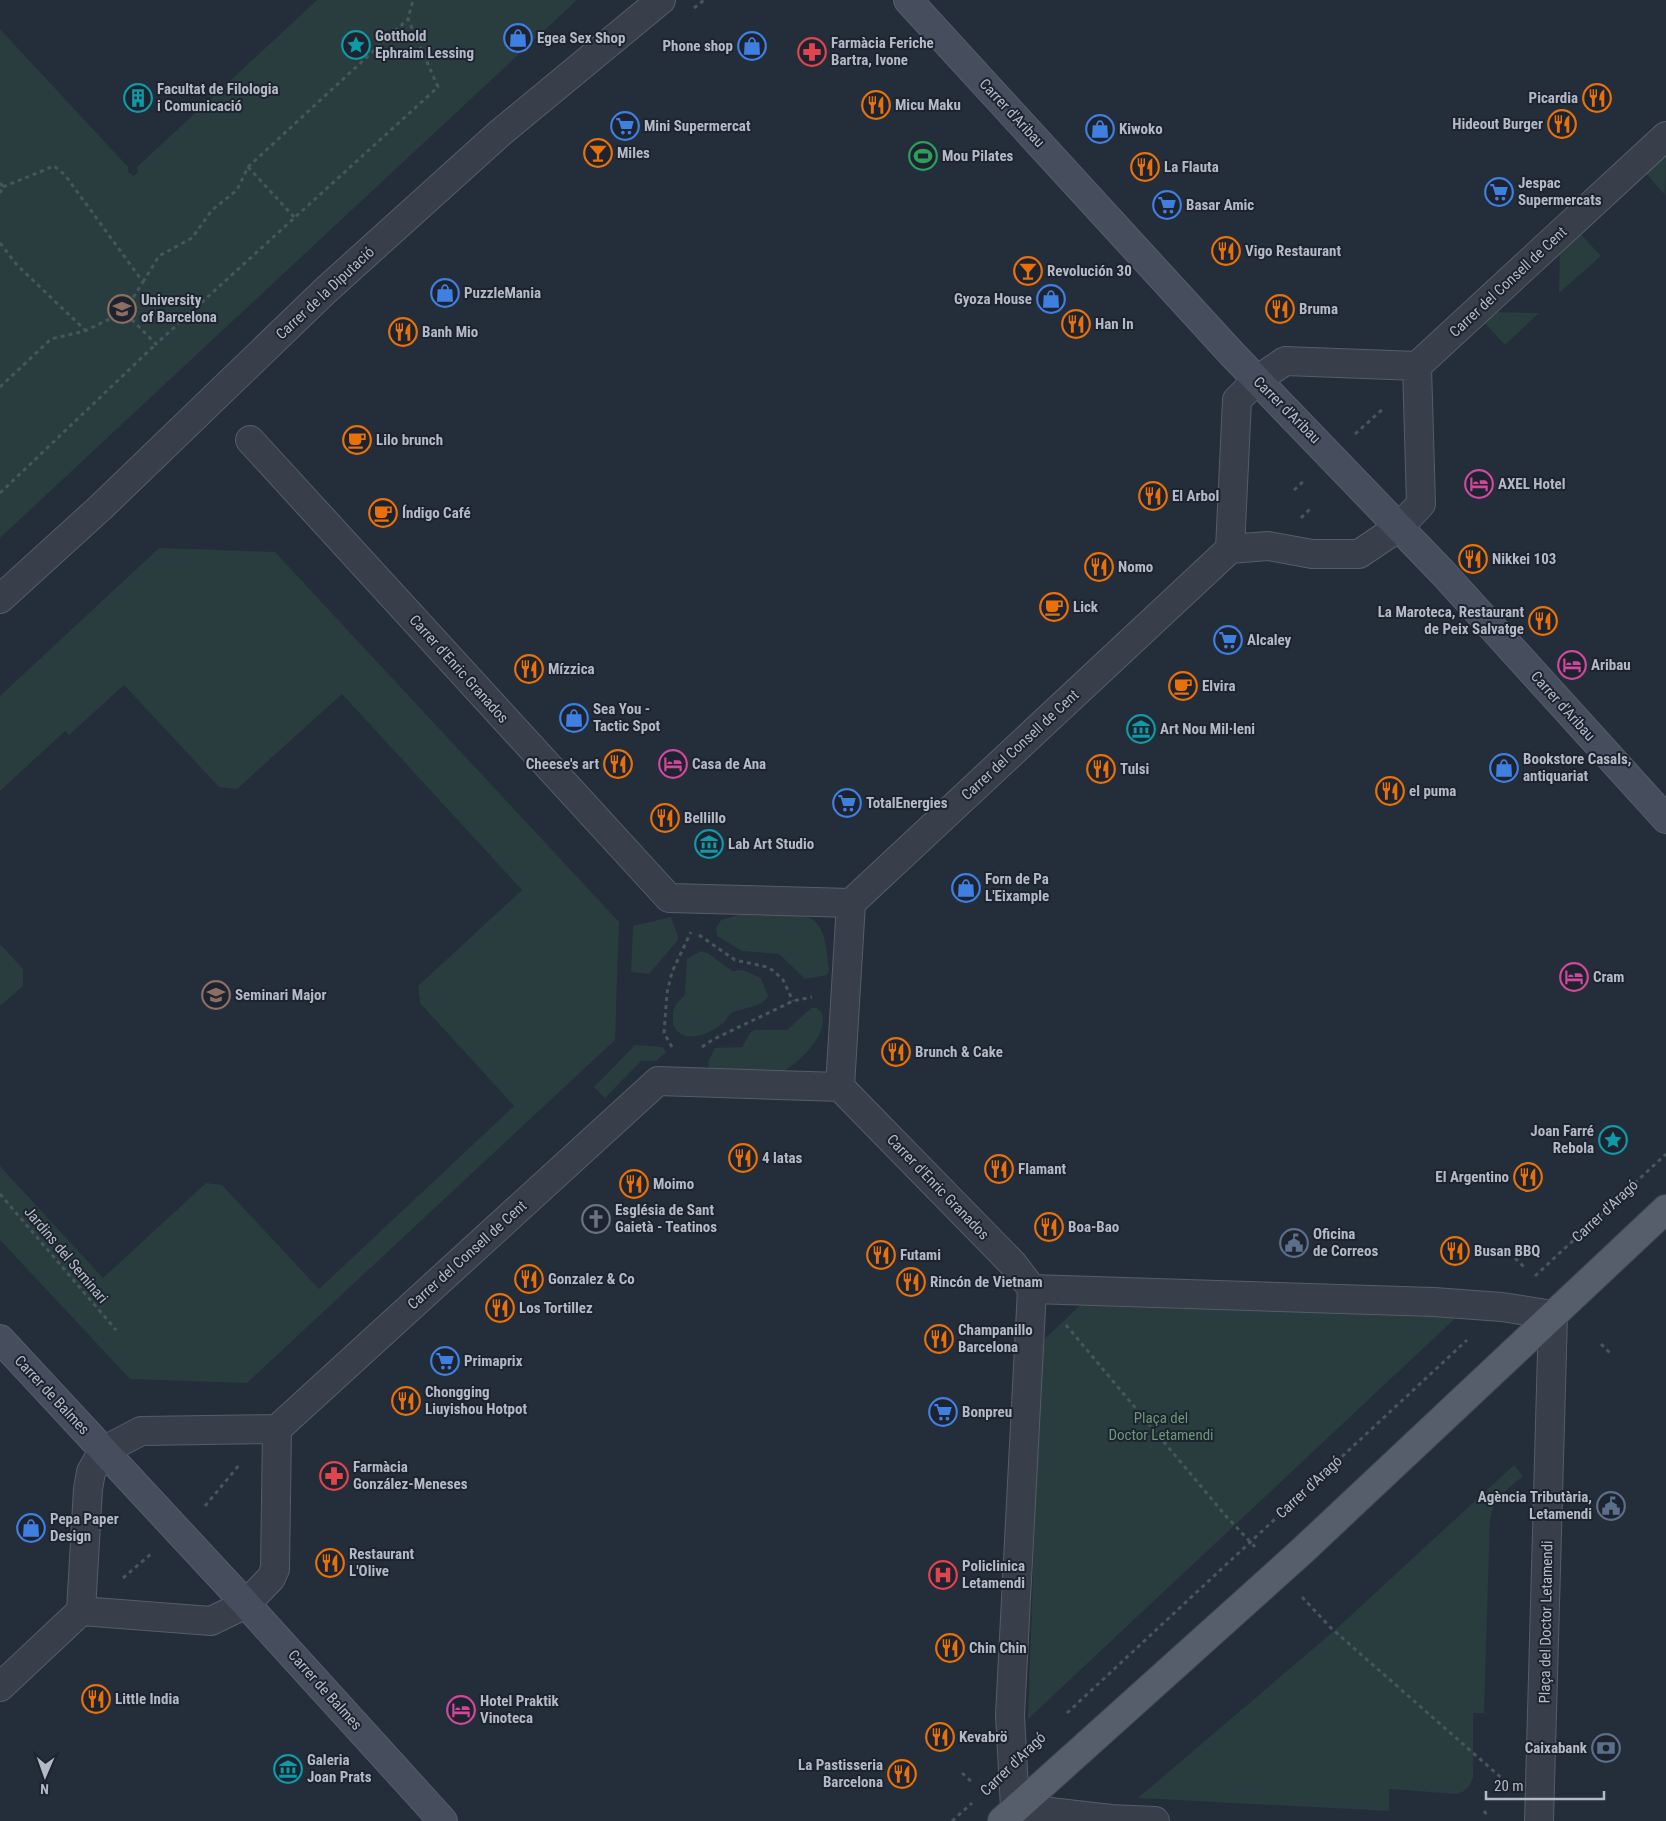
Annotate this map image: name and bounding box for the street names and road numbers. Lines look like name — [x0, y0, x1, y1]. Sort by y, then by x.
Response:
street label: Carrer d'Aribau — [976, 75, 1048, 151]
street label: Carrer del Consell de Cent — [1446, 223, 1570, 341]
street label: Carrer de la Diputació — [272, 243, 378, 343]
street label: Carrer d'Aribau — [1250, 373, 1324, 447]
street label: Carrer d'Enric Granados — [406, 611, 512, 727]
street label: Carrer d'Aribau — [1527, 667, 1599, 745]
street label: Carrer del Consell de Cent — [958, 686, 1082, 804]
street label: Carrer d'Enric Granados — [883, 1131, 993, 1244]
street label: Carrer d'Aragó — [1568, 1176, 1642, 1246]
street label: Carrer del Consell de Cent — [404, 1197, 530, 1313]
street label: Jardins del Seminari — [20, 1203, 112, 1307]
street label: Carrer de Balmes — [11, 1352, 93, 1438]
street label: Carrer d'Aragó — [1272, 1452, 1346, 1522]
street label: Plaça del Doctor Letamendi — [1536, 1540, 1556, 1704]
street label: Carrer de Balmes — [284, 1646, 366, 1734]
street label: Carrer d'Aragó — [977, 1728, 1049, 1800]

